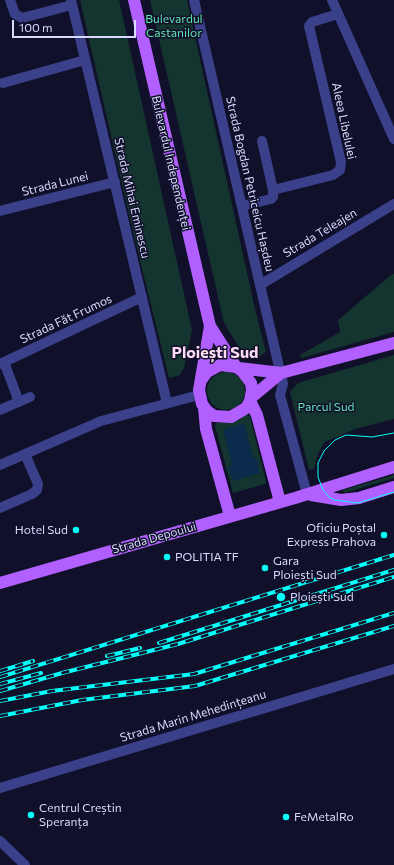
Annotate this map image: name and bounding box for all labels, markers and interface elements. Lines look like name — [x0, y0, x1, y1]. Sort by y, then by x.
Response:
scale bar — [14, 12, 138, 38]
park label: Bulevardul Castanilor — [145, 12, 203, 40]
text: 100 m — [19, 20, 53, 34]
street label: Aleea Libelulei — [329, 81, 359, 161]
street label: Bulevardul Independenței — [148, 94, 194, 232]
street label: Strada Bogdan Petriceicu Hașdeu — [223, 95, 277, 273]
street label: Strada Mihai Eminescu — [111, 136, 153, 260]
street label: Strada Lunei — [20, 169, 90, 199]
street label: Strada Teleajen — [281, 205, 359, 261]
street label: Strada Făt Frumos — [18, 291, 114, 347]
district label: Ploiești Sud — [172, 343, 258, 363]
park label: Parcul Sud — [297, 400, 355, 414]
street label: Strada Depoului — [110, 519, 198, 557]
place label: Oficiu Poștal Express Prahova — [287, 521, 376, 549]
place label: Hotel Sud — [15, 523, 68, 537]
marker: Hotel Sud — [71, 525, 81, 535]
marker: Oficiu Poștal Express Prahova — [379, 530, 389, 540]
place label: POLITIA TF — [175, 550, 239, 564]
marker: POLITIA TF — [162, 552, 172, 562]
place label: Gara Ploiești Sud — [273, 554, 337, 582]
marker: Gara Ploiești Sud — [260, 563, 270, 573]
place label: Ploiești Sud — [290, 590, 354, 604]
marker: Ploiești Sud — [275, 591, 287, 603]
street label: Strada Marin Mehedințeanu — [118, 687, 268, 745]
place label: Centrul Creștin Speranța — [39, 801, 122, 829]
marker: Centrul Creștin Speranța — [26, 810, 36, 820]
place label: FeMetalRo — [294, 810, 354, 824]
marker: FeMetalRo — [281, 812, 291, 822]

